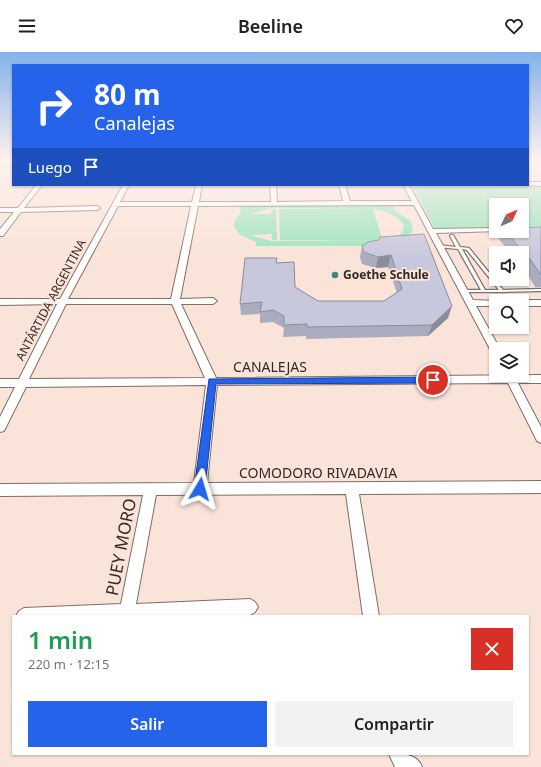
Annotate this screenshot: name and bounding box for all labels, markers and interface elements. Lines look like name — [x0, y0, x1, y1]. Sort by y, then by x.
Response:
text: Beeline — [238, 14, 303, 38]
icon: menu — [16, 15, 38, 37]
icon: heart — [503, 15, 525, 37]
text: 80 m — [94, 75, 161, 113]
icon: right — [28, 80, 80, 132]
text: Canalejas — [94, 111, 175, 135]
icon: arrive — [80, 156, 102, 178]
text: Luego — [28, 157, 72, 177]
north arrow — [489, 198, 529, 238]
map controls — [489, 198, 529, 382]
street label: ANTÁRTIDA ARGENTINA — [11, 236, 90, 363]
button: sound — [489, 246, 529, 286]
place label: Goethe Schule — [343, 266, 429, 283]
marker: Goethe Schule — [330, 270, 340, 280]
button: search — [489, 294, 529, 334]
button: layers — [489, 342, 529, 382]
street label: CANALEJAS — [233, 357, 307, 376]
pin — [416, 363, 450, 397]
icon: arrive — [422, 369, 444, 391]
street label: COMODORO RIVADAVIA — [239, 463, 397, 482]
position arrow — [179, 468, 221, 510]
street label: PUEY MORO — [100, 496, 141, 598]
text: 1 min — [28, 623, 93, 656]
button: close — [471, 628, 513, 670]
text: 220 m · 12:15 — [28, 655, 109, 673]
button: Salir — [28, 701, 267, 747]
button: Compartir — [275, 701, 513, 747]

